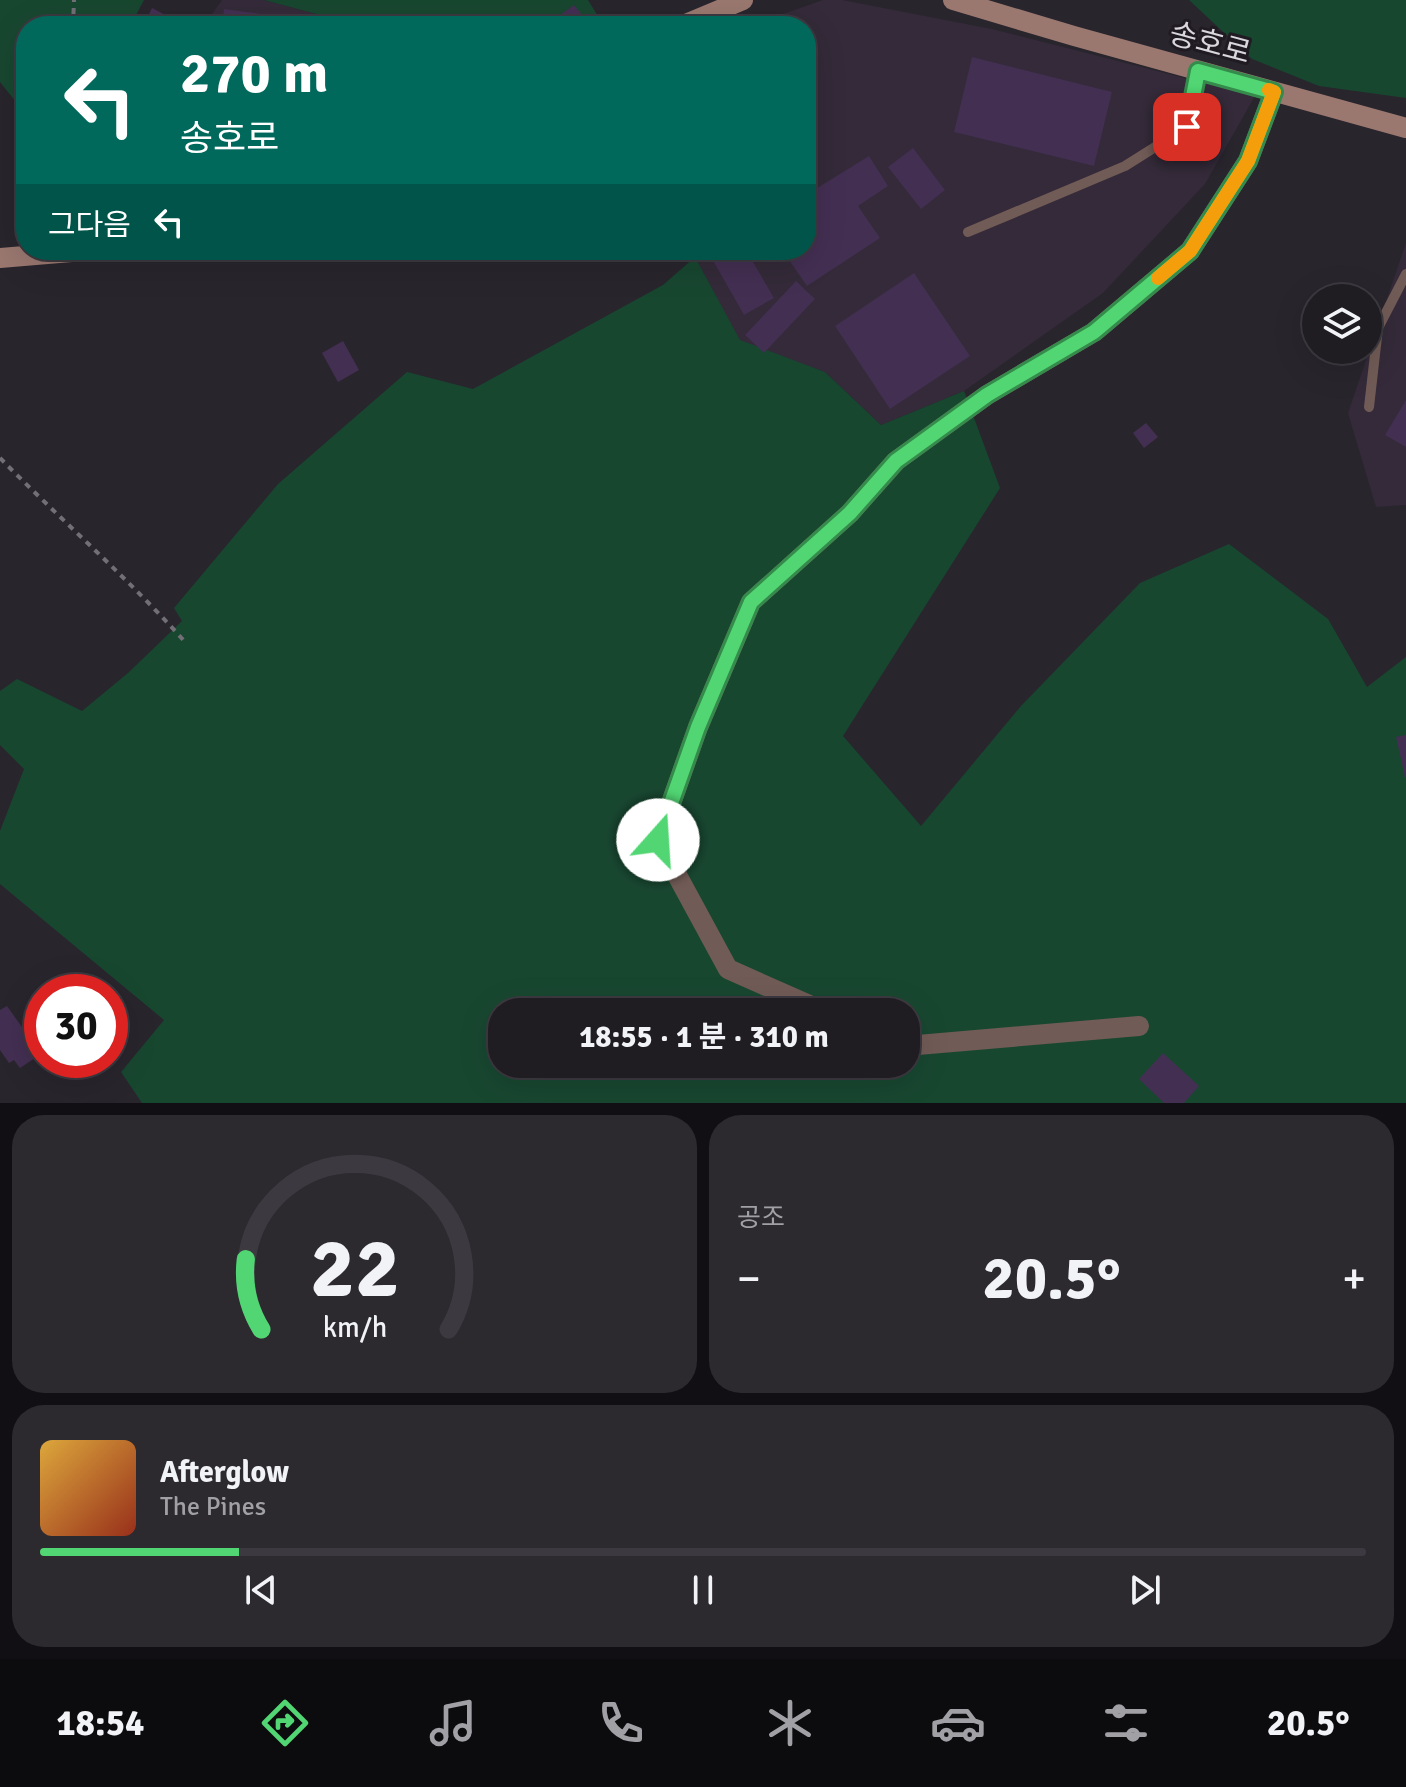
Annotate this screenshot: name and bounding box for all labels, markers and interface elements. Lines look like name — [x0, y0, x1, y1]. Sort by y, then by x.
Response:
street label: 송호로 — [1165, 15, 1255, 72]
text: 270 m — [180, 39, 328, 108]
icon: left — [48, 48, 152, 152]
pin — [1153, 93, 1221, 161]
icon: arrive — [1165, 105, 1209, 149]
text: 송호로 — [180, 116, 279, 161]
icon: left — [147, 200, 191, 244]
text: 그다음 — [48, 207, 131, 244]
map controls — [1302, 284, 1382, 364]
button: layers — [1302, 284, 1382, 364]
position arrow — [616, 798, 700, 882]
speed limit sign: 30 — [24, 974, 128, 1078]
text: 18:55 · 1 분 · 310 m — [579, 1019, 829, 1056]
text: 공조 — [737, 1202, 785, 1234]
text: 22 — [310, 1218, 399, 1320]
text: 20.5° — [982, 1242, 1121, 1316]
text: − — [737, 1252, 761, 1306]
text: + — [1342, 1252, 1366, 1306]
text: km/h — [322, 1310, 387, 1345]
text: Afterglow — [160, 1454, 289, 1491]
text: The Pines — [160, 1491, 266, 1523]
icon: previous — [239, 1568, 283, 1612]
icon: pause — [681, 1568, 725, 1612]
icon: next — [1123, 1568, 1167, 1612]
icon: directions — [257, 1695, 313, 1751]
icon: music — [425, 1695, 481, 1751]
icon: phone — [593, 1695, 649, 1751]
icon: climate — [762, 1695, 818, 1751]
icon: car — [930, 1695, 986, 1751]
icon: filters — [1098, 1695, 1154, 1751]
text: 18:54 — [56, 1701, 145, 1746]
text: 20.5° — [1267, 1701, 1350, 1746]

